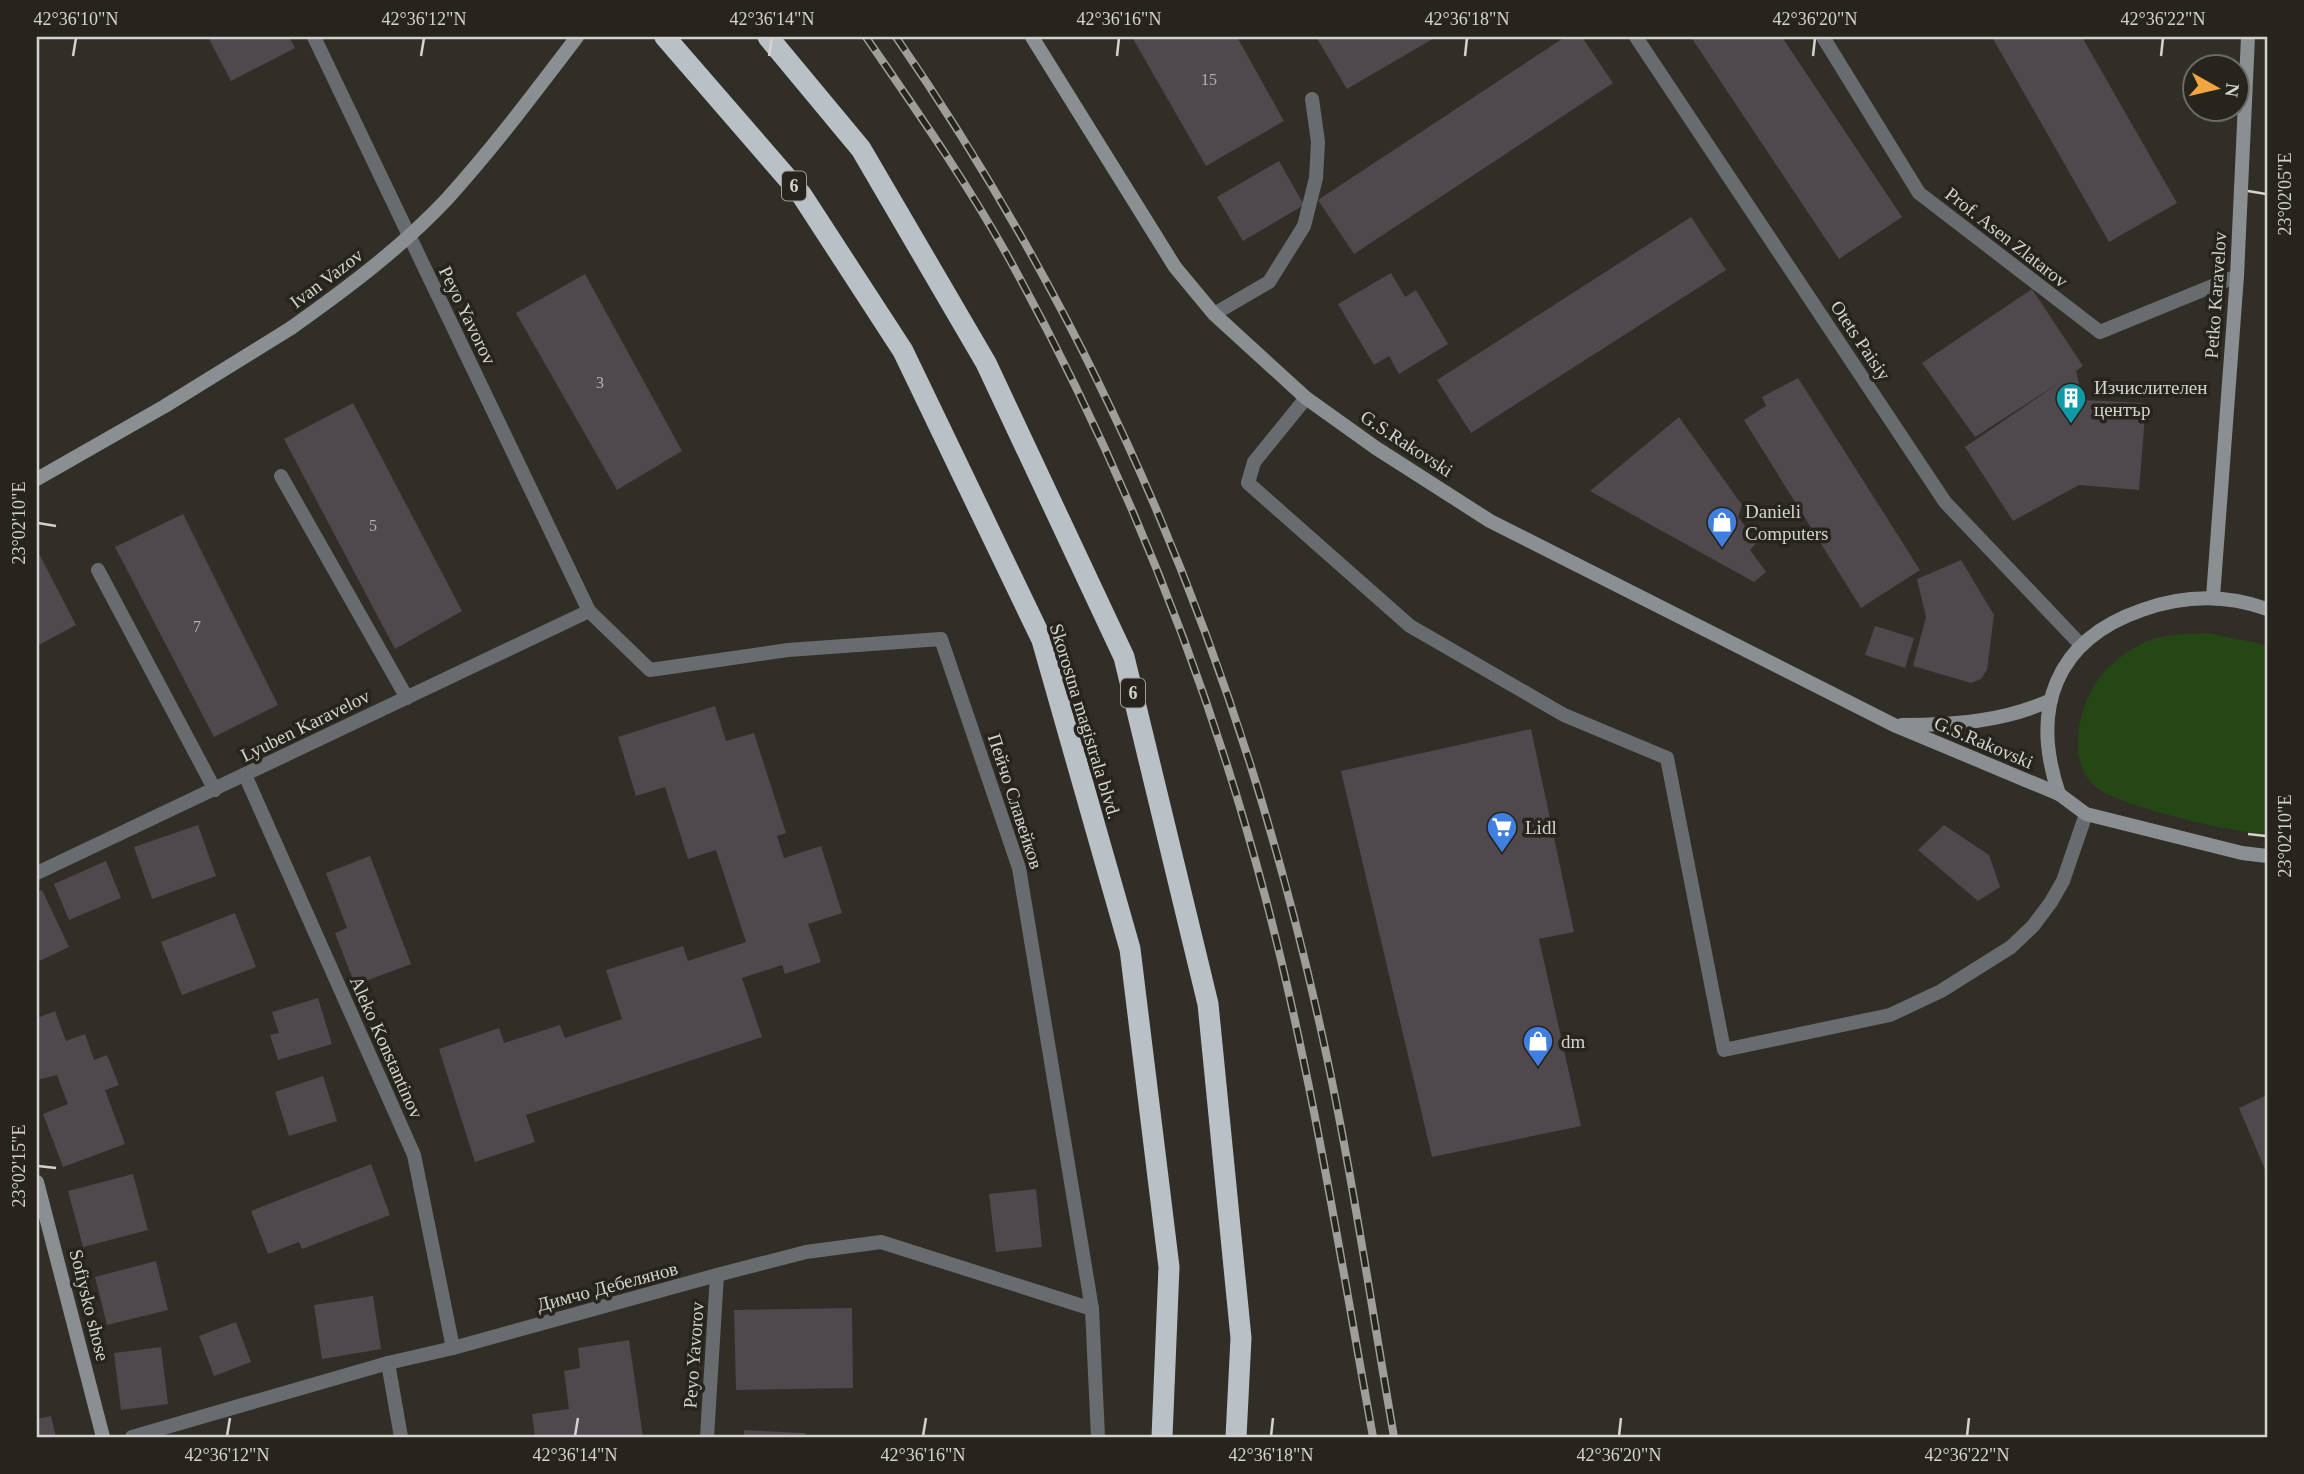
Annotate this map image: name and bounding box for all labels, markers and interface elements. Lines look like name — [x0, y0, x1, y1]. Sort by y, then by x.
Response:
text: 42°36'10"N — [34, 9, 118, 29]
text: 42°36'12"N — [382, 9, 466, 29]
text: 42°36'14"N — [730, 9, 814, 29]
text: 42°36'16"N — [1077, 9, 1161, 29]
text: 42°36'18"N — [1425, 9, 1509, 29]
text: 42°36'20"N — [1773, 9, 1857, 29]
text: 42°36'22"N — [2121, 9, 2205, 29]
north arrow — [2182, 52, 2252, 122]
house number: 15 — [1201, 71, 1217, 88]
text: N — [2221, 82, 2244, 99]
text: 23°02'05"E — [2275, 153, 2295, 235]
road number: 6 — [782, 172, 806, 201]
street label: Prof. Asen Zlatarov — [1941, 183, 2072, 292]
street label: Petko Karavelov — [2201, 230, 2230, 359]
street label: Ivan Vazov — [286, 244, 367, 313]
street label: Peyo Yavorov — [435, 263, 501, 368]
street label: Otets Paisiy — [1826, 297, 1895, 384]
house number: 3 — [596, 374, 604, 391]
place label: Изчислителен център — [2094, 377, 2207, 420]
building icon: Изчислителен център — [2054, 381, 2088, 425]
street label: G.S.Rakovski — [1357, 406, 1457, 481]
text: 23°02'10"E — [9, 482, 29, 564]
place label: Danieli Computers — [1745, 501, 1828, 544]
shop icon: Danieli Computers — [1705, 505, 1739, 549]
house number: 5 — [369, 517, 377, 534]
house number: 7 — [193, 618, 201, 635]
street label: Skorostna magistrala blvd. — [1046, 621, 1125, 821]
road number: 6 — [1121, 678, 1145, 708]
street label: Lyuben Karavelov — [237, 685, 374, 766]
street label: G.S.Rakovski — [1931, 712, 2036, 773]
street label: Пейчо Славейков — [984, 731, 1047, 871]
text: 23°02'10"E — [2275, 795, 2295, 877]
supermarket icon: Lidl — [1485, 810, 1519, 854]
place label: Lidl — [1525, 817, 1557, 838]
street label: Aleko Konstantinov — [346, 973, 428, 1122]
shop icon: dm — [1521, 1024, 1555, 1068]
place label: dm — [1561, 1031, 1586, 1052]
text: 23°02'15"E — [9, 1125, 29, 1207]
street label: Sofiysko shose — [65, 1247, 114, 1363]
street label: Димчо Дебелянов — [534, 1258, 680, 1315]
street label: Peyo Yavorov — [679, 1301, 708, 1409]
text: 42°36'12"N — [185, 1445, 269, 1465]
text: 42°36'14"N — [533, 1445, 617, 1465]
text: 42°36'16"N — [881, 1445, 965, 1465]
text: 42°36'18"N — [1229, 1445, 1313, 1465]
text: 42°36'20"N — [1577, 1445, 1661, 1465]
text: 42°36'22"N — [1925, 1445, 2009, 1465]

